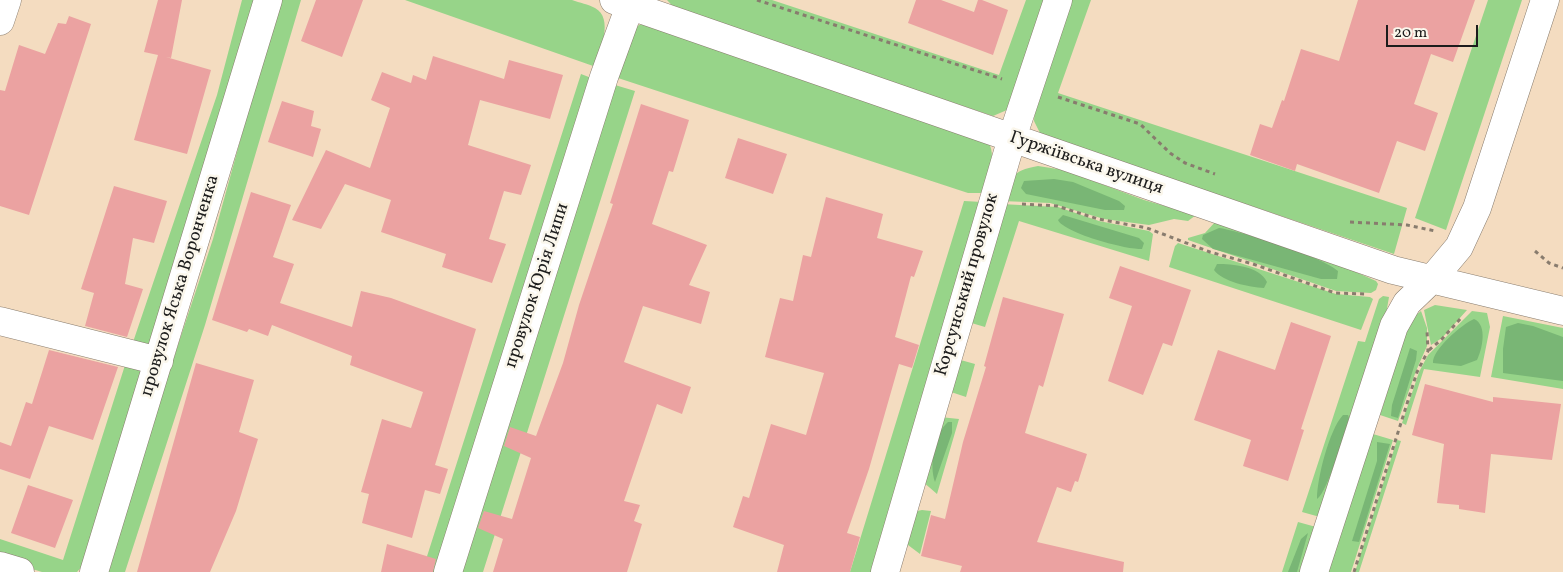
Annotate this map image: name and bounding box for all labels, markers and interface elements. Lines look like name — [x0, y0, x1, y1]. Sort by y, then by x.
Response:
scale bar — [1388, 15, 1480, 47]
text: 20 m — [1394, 23, 1427, 44]
street label: Гуржіївська вулиця — [1006, 128, 1166, 200]
street label: провулок Яська Воронченка — [137, 173, 225, 399]
street label: Корсунський провулок — [932, 191, 1004, 379]
street label: провулок Юрія Липи — [501, 201, 575, 371]

